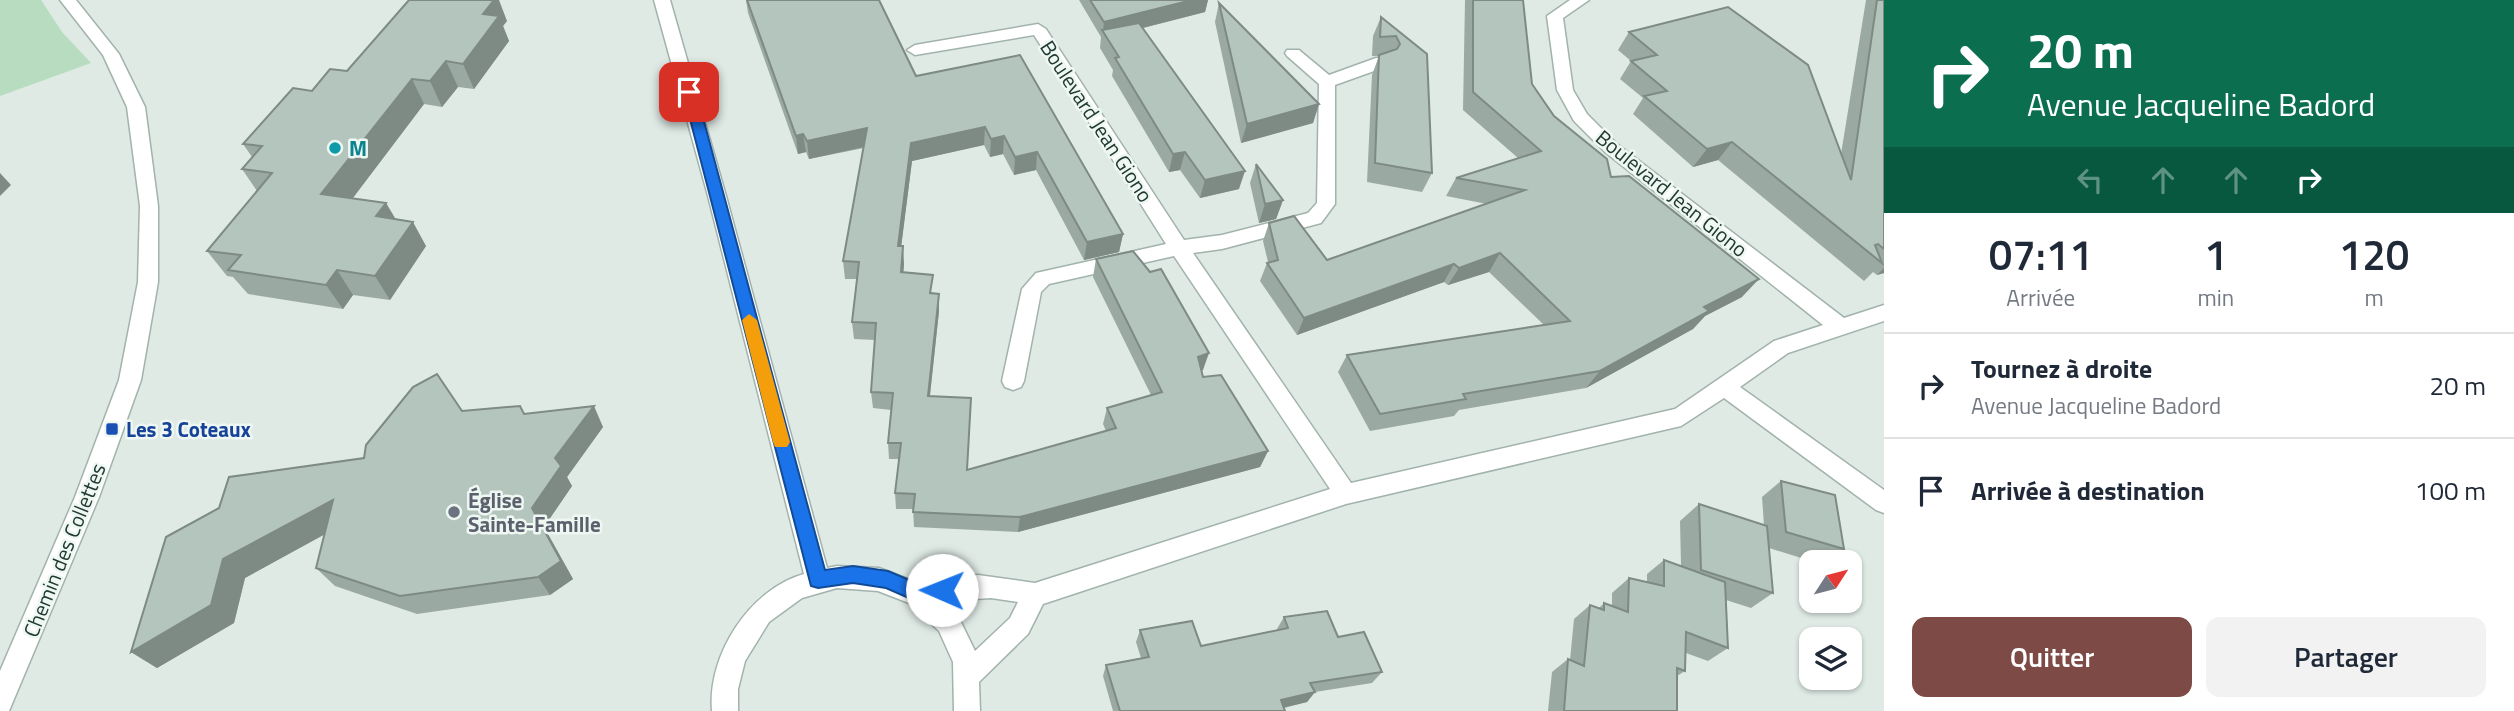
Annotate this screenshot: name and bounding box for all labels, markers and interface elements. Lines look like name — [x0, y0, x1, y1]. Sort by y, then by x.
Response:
text: 20 m — [2027, 12, 2134, 87]
icon: right — [1912, 28, 2003, 119]
street label: Boulevard Jean Giono — [1032, 34, 1162, 208]
pin — [659, 62, 719, 122]
icon: arrive — [670, 73, 708, 111]
text: Avenue Jacqueline Badord — [2027, 80, 2375, 128]
street label: Boulevard Jean Giono — [1589, 122, 1755, 264]
place label: M — [349, 132, 367, 164]
marker: M — [327, 140, 343, 156]
icon: left — [2071, 161, 2109, 199]
icon: ahead — [2144, 161, 2182, 199]
icon: ahead — [2217, 161, 2255, 199]
icon: right — [2290, 161, 2328, 199]
text: 07:11 — [1989, 222, 2093, 286]
text: 1 — [2204, 222, 2228, 286]
text: 120 — [2339, 222, 2409, 286]
text: Arrivée — [2006, 280, 2075, 315]
text: min — [2197, 280, 2234, 315]
text: m — [2364, 280, 2384, 315]
text: Tournez à droite — [1971, 349, 2152, 388]
text: 20 m — [2429, 366, 2486, 405]
icon: right — [1912, 367, 1950, 405]
text: Avenue Jacqueline Badord — [1971, 388, 2221, 423]
place label: Les 3 Coteaux — [126, 413, 251, 445]
marker: Les 3 Coteaux — [104, 421, 120, 437]
street label: Chemin des Collettes — [14, 458, 114, 642]
text: Arrivée à destination — [1971, 471, 2205, 510]
text: 100 m — [2415, 471, 2486, 510]
icon: arrive — [1912, 472, 1950, 510]
place label: Église Sainte-Famille — [468, 484, 601, 540]
marker: Église Sainte-Famille — [446, 504, 462, 520]
north arrow — [1799, 550, 1862, 612]
map controls — [1799, 550, 1862, 690]
position arrow — [905, 553, 979, 627]
button: Quitter — [1912, 617, 2192, 697]
button: Partager — [2206, 617, 2486, 697]
button: layers — [1799, 627, 1862, 690]

